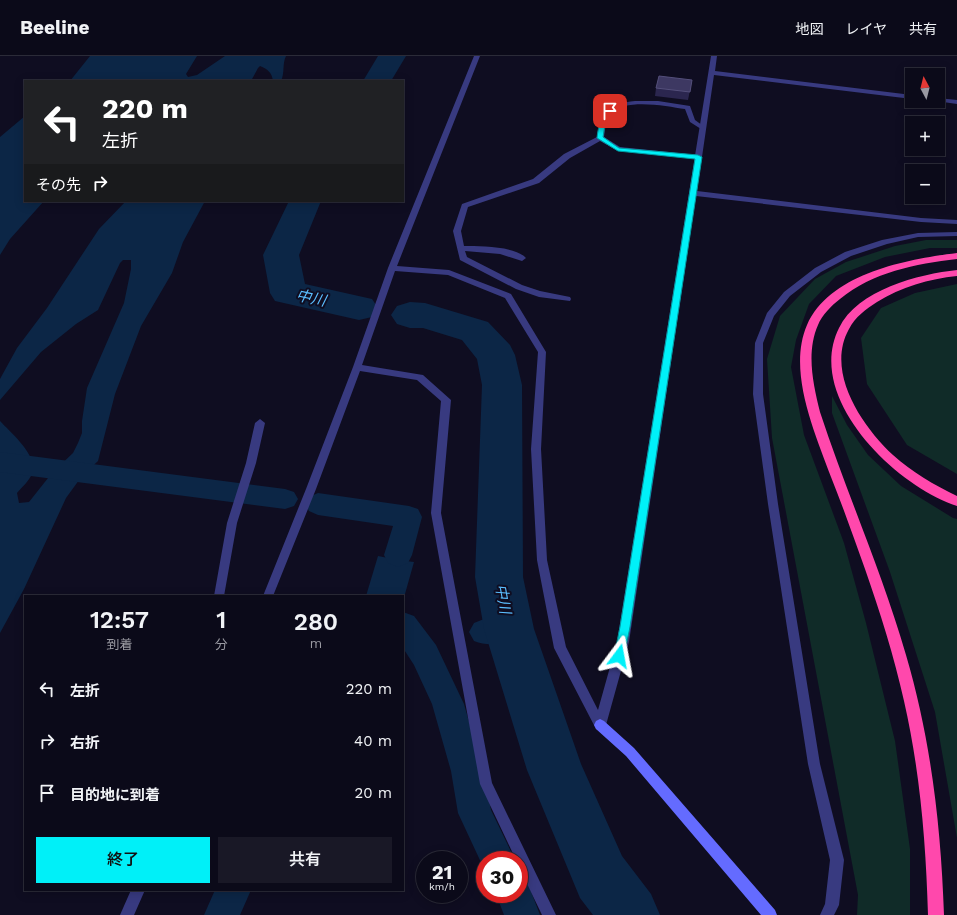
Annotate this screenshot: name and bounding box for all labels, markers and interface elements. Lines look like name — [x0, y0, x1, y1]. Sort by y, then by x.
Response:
text: Beeline — [20, 16, 90, 39]
text: 地図 — [795, 21, 823, 37]
text: レイヤ — [845, 21, 887, 37]
text: 共有 — [909, 21, 937, 37]
north arrow — [905, 68, 945, 108]
map controls — [905, 68, 945, 204]
text: 220 m — [102, 92, 188, 125]
pin — [593, 94, 627, 128]
icon: left — [36, 96, 88, 148]
icon: arrive — [599, 100, 621, 122]
button: + — [905, 116, 945, 156]
text: 左折 — [102, 130, 138, 151]
button: − — [905, 164, 945, 204]
icon: right — [89, 172, 111, 194]
text: その先 — [36, 176, 81, 194]
water label: 中川 — [294, 286, 329, 310]
water label: 中川 — [492, 583, 515, 617]
text: 12:57 — [90, 606, 149, 634]
text: 1 — [216, 606, 226, 634]
text: 280 — [294, 608, 338, 636]
position arrow — [598, 635, 640, 677]
text: m — [310, 636, 322, 651]
text: 到着 — [106, 637, 132, 652]
text: 分 — [215, 637, 228, 652]
icon: left — [36, 678, 58, 700]
text: 220 m — [346, 680, 392, 698]
text: 左折 — [70, 682, 100, 700]
icon: right — [36, 730, 58, 752]
text: 40 m — [354, 732, 392, 750]
text: 右折 — [70, 734, 100, 752]
icon: arrive — [36, 782, 58, 804]
text: 20 m — [355, 784, 392, 802]
text: 目的地に到着 — [70, 786, 160, 804]
button: 終了 — [36, 837, 210, 883]
button: 共有 — [218, 837, 392, 883]
speed limit sign: 30 — [476, 851, 528, 903]
text: 21 — [432, 860, 452, 884]
text: km/h — [429, 881, 455, 892]

